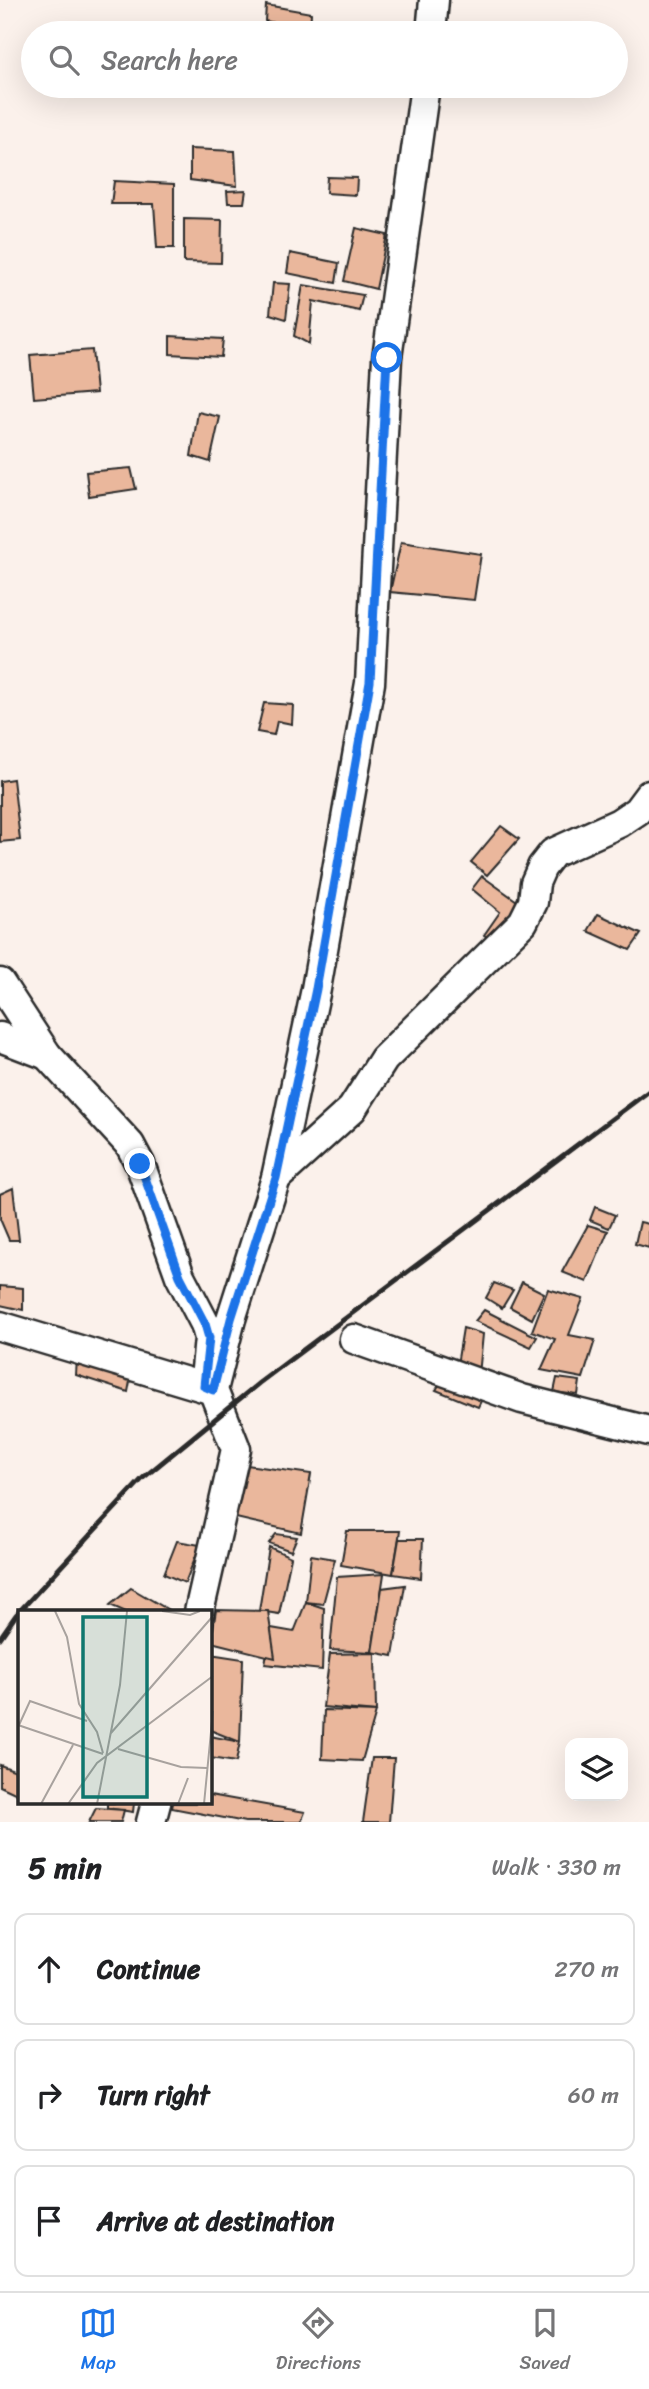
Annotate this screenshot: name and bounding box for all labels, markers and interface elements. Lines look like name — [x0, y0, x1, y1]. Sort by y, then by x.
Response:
search box — [21, 21, 628, 98]
text: Search here — [101, 37, 238, 83]
icon: search — [45, 41, 83, 79]
route start — [371, 342, 402, 373]
route end — [124, 1148, 155, 1179]
inset map — [18, 1610, 212, 1804]
map controls — [565, 1738, 628, 1801]
button: layers — [565, 1738, 628, 1801]
text: 5 min — [28, 1841, 102, 1895]
text: Walk · 330 m — [491, 1847, 621, 1888]
text: Continue — [97, 1946, 200, 1992]
text: 270 m — [554, 1949, 619, 1990]
icon: ahead — [30, 1950, 68, 1988]
text: Turn right — [97, 2072, 210, 2118]
text: 60 m — [568, 2075, 619, 2116]
icon: right — [30, 2076, 68, 2114]
text: Arrive at destination — [97, 2198, 334, 2244]
icon: arrive — [30, 2202, 68, 2240]
tab: Map — [79, 2304, 117, 2379]
tab: Directions — [276, 2304, 361, 2379]
tab: Saved — [520, 2304, 570, 2379]

